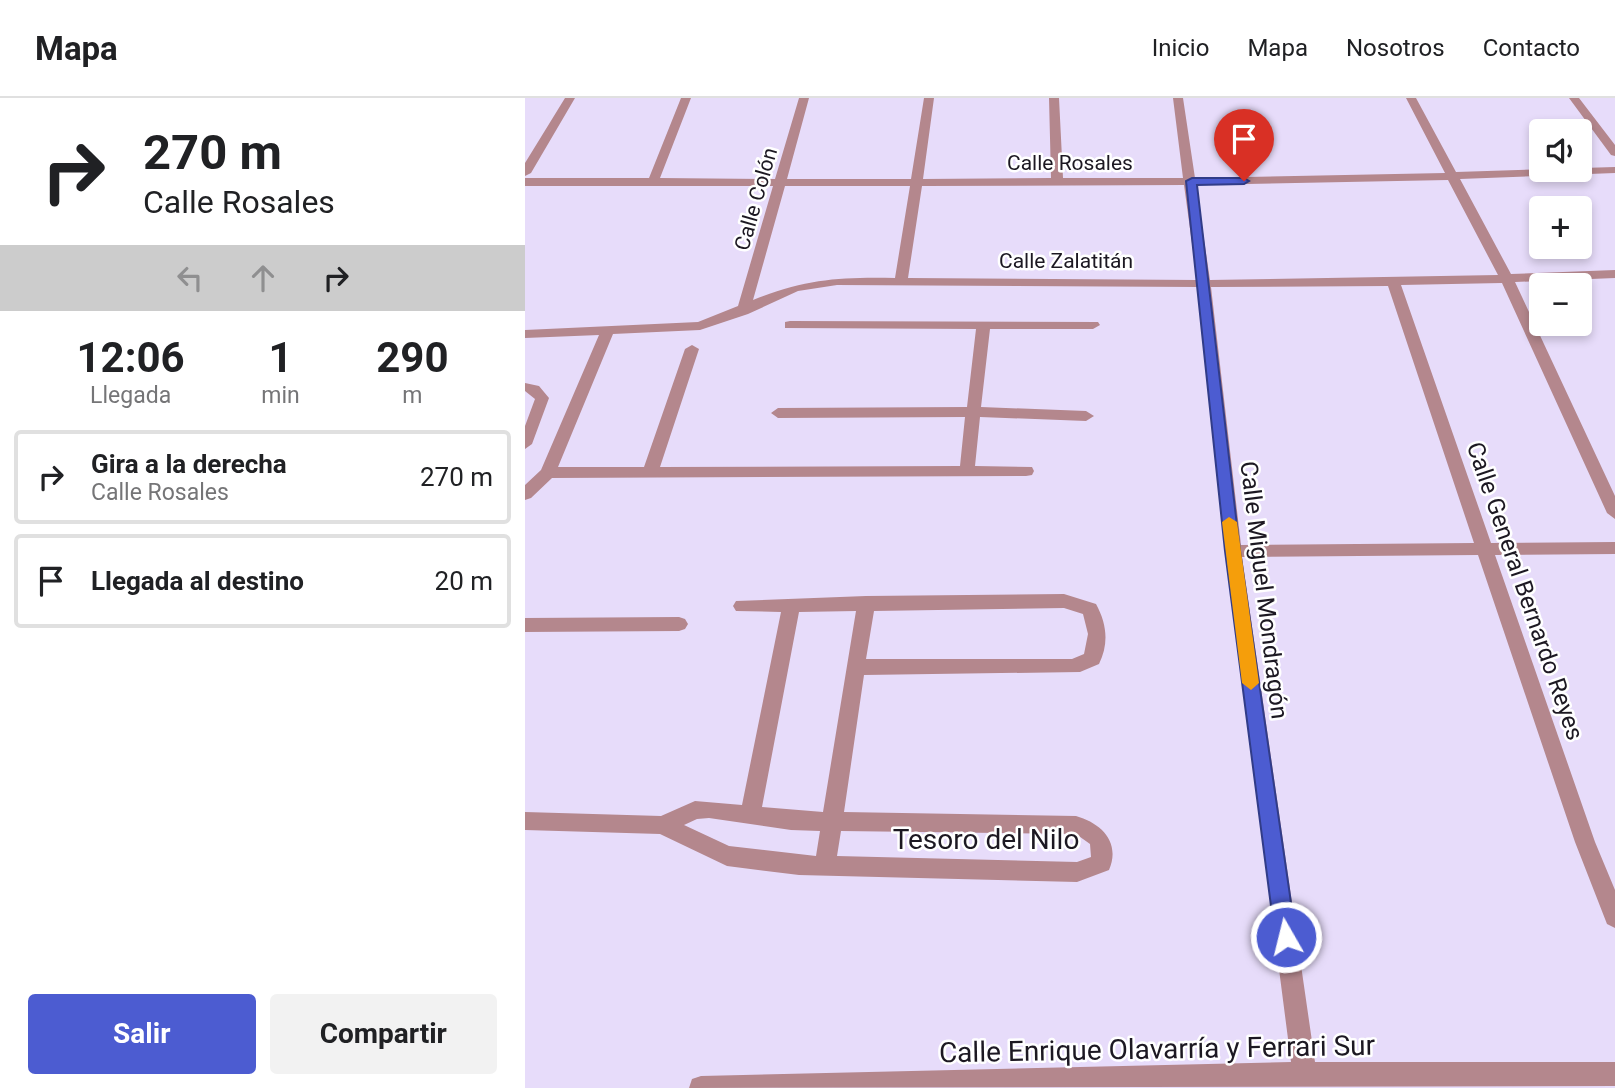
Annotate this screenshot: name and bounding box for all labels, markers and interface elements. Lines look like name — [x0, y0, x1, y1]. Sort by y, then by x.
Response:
text: Mapa — [35, 29, 118, 68]
text: Inicio — [1152, 34, 1209, 62]
text: Mapa — [1247, 34, 1308, 62]
text: Nosotros — [1346, 34, 1445, 62]
text: Contacto — [1483, 34, 1580, 62]
pin — [1214, 109, 1274, 181]
map controls — [1529, 119, 1592, 336]
button: sound — [1529, 119, 1592, 182]
icon: arrive — [1225, 120, 1263, 158]
text: 270 m — [143, 124, 282, 181]
icon: right — [28, 126, 119, 217]
street label: Calle Colón — [730, 145, 782, 253]
street label: Calle Rosales — [1007, 151, 1133, 175]
text: Calle Rosales — [143, 183, 335, 221]
button: + — [1529, 196, 1592, 259]
street label: Calle Zalatitán — [999, 249, 1133, 273]
icon: left — [171, 259, 209, 297]
icon: ahead — [244, 259, 282, 297]
icon: right — [317, 259, 355, 297]
button: − — [1529, 273, 1592, 336]
text: 12:06 — [77, 333, 185, 382]
text: 1 — [268, 333, 293, 382]
text: 290 — [376, 333, 449, 382]
text: Llegada — [90, 382, 171, 409]
text: min — [261, 382, 300, 409]
text: m — [402, 382, 422, 409]
street label: Calle General Bernardo Reyes — [1461, 438, 1589, 744]
text: Gira a la derecha — [91, 449, 287, 479]
icon: right — [32, 458, 70, 496]
street label: Calle Miguel Mondragón — [1234, 459, 1294, 721]
text: 270 m — [420, 462, 493, 492]
text: Calle Rosales — [91, 479, 229, 506]
icon: arrive — [32, 562, 70, 600]
text: Llegada al destino — [91, 566, 304, 596]
text: 20 m — [435, 566, 493, 596]
street label: Tesoro del Nilo — [893, 823, 1079, 856]
position arrow — [1249, 900, 1323, 974]
button: Salir — [28, 994, 256, 1074]
button: Compartir — [270, 994, 497, 1074]
street label: Calle Enrique Olavarría y Ferrari Sur — [939, 1029, 1376, 1069]

